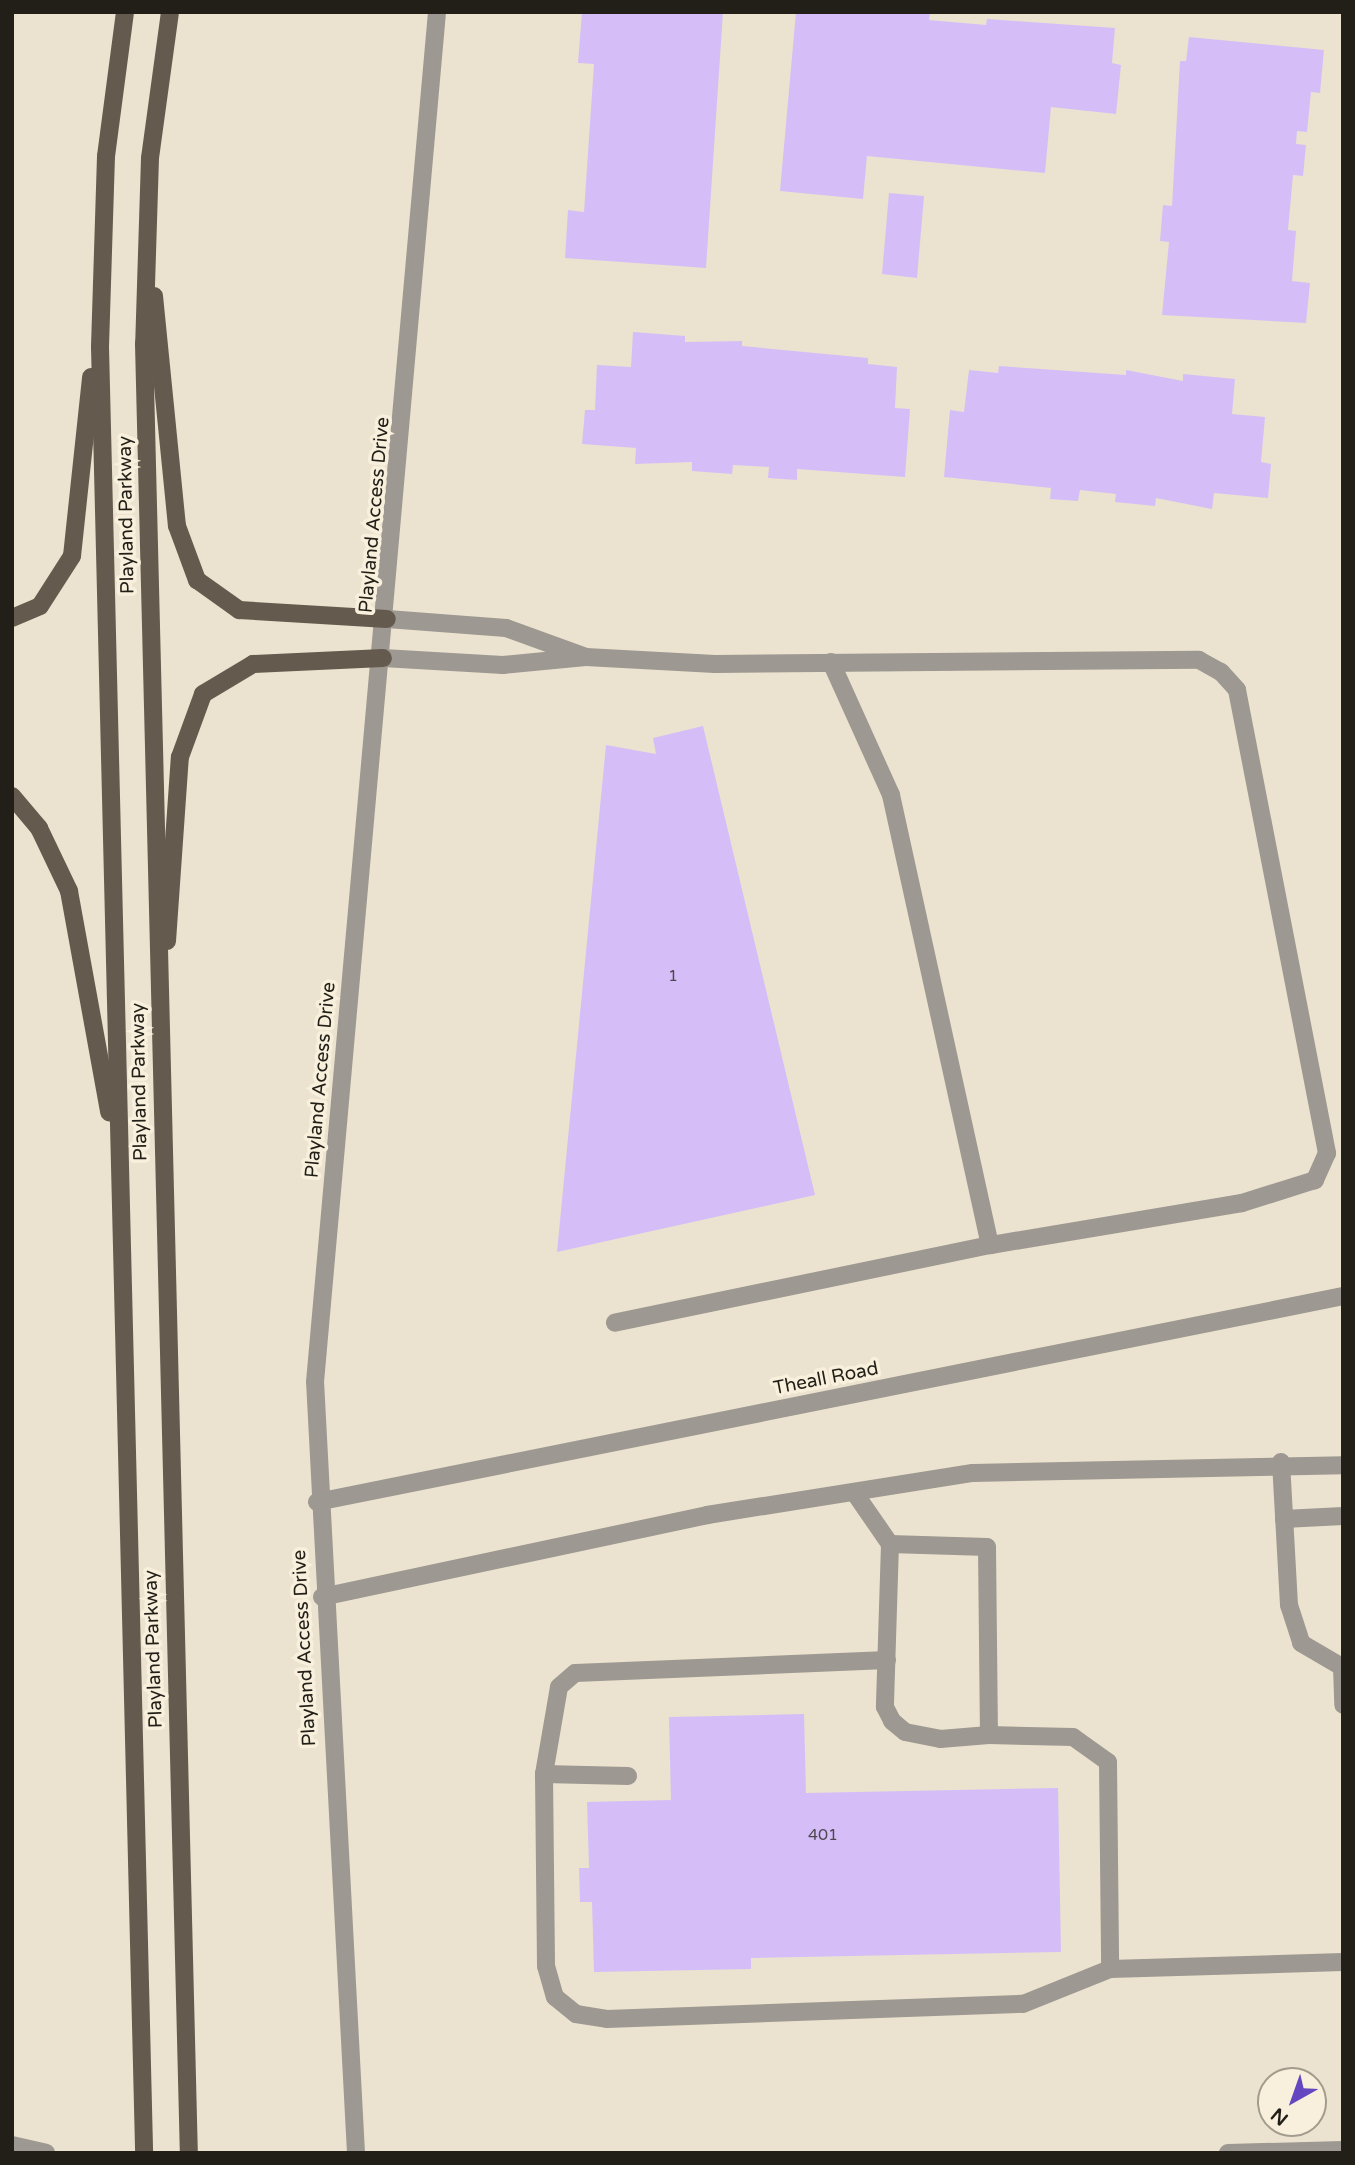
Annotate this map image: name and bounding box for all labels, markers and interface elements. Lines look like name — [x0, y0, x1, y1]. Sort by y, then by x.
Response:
street label: Playland Access Drive — [355, 416, 395, 614]
street label: Playland Parkway — [114, 436, 140, 594]
house number: 1 — [668, 966, 678, 986]
street label: Playland Access Drive — [301, 981, 341, 1179]
street label: Playland Parkway — [127, 1003, 153, 1161]
street label: Theall Road — [771, 1358, 881, 1400]
street label: Playland Access Drive — [288, 1549, 322, 1747]
street label: Playland Parkway — [140, 1570, 168, 1728]
house number: 401 — [808, 1825, 838, 1845]
north arrow — [1257, 2067, 1327, 2137]
text: N — [1267, 2103, 1293, 2130]

